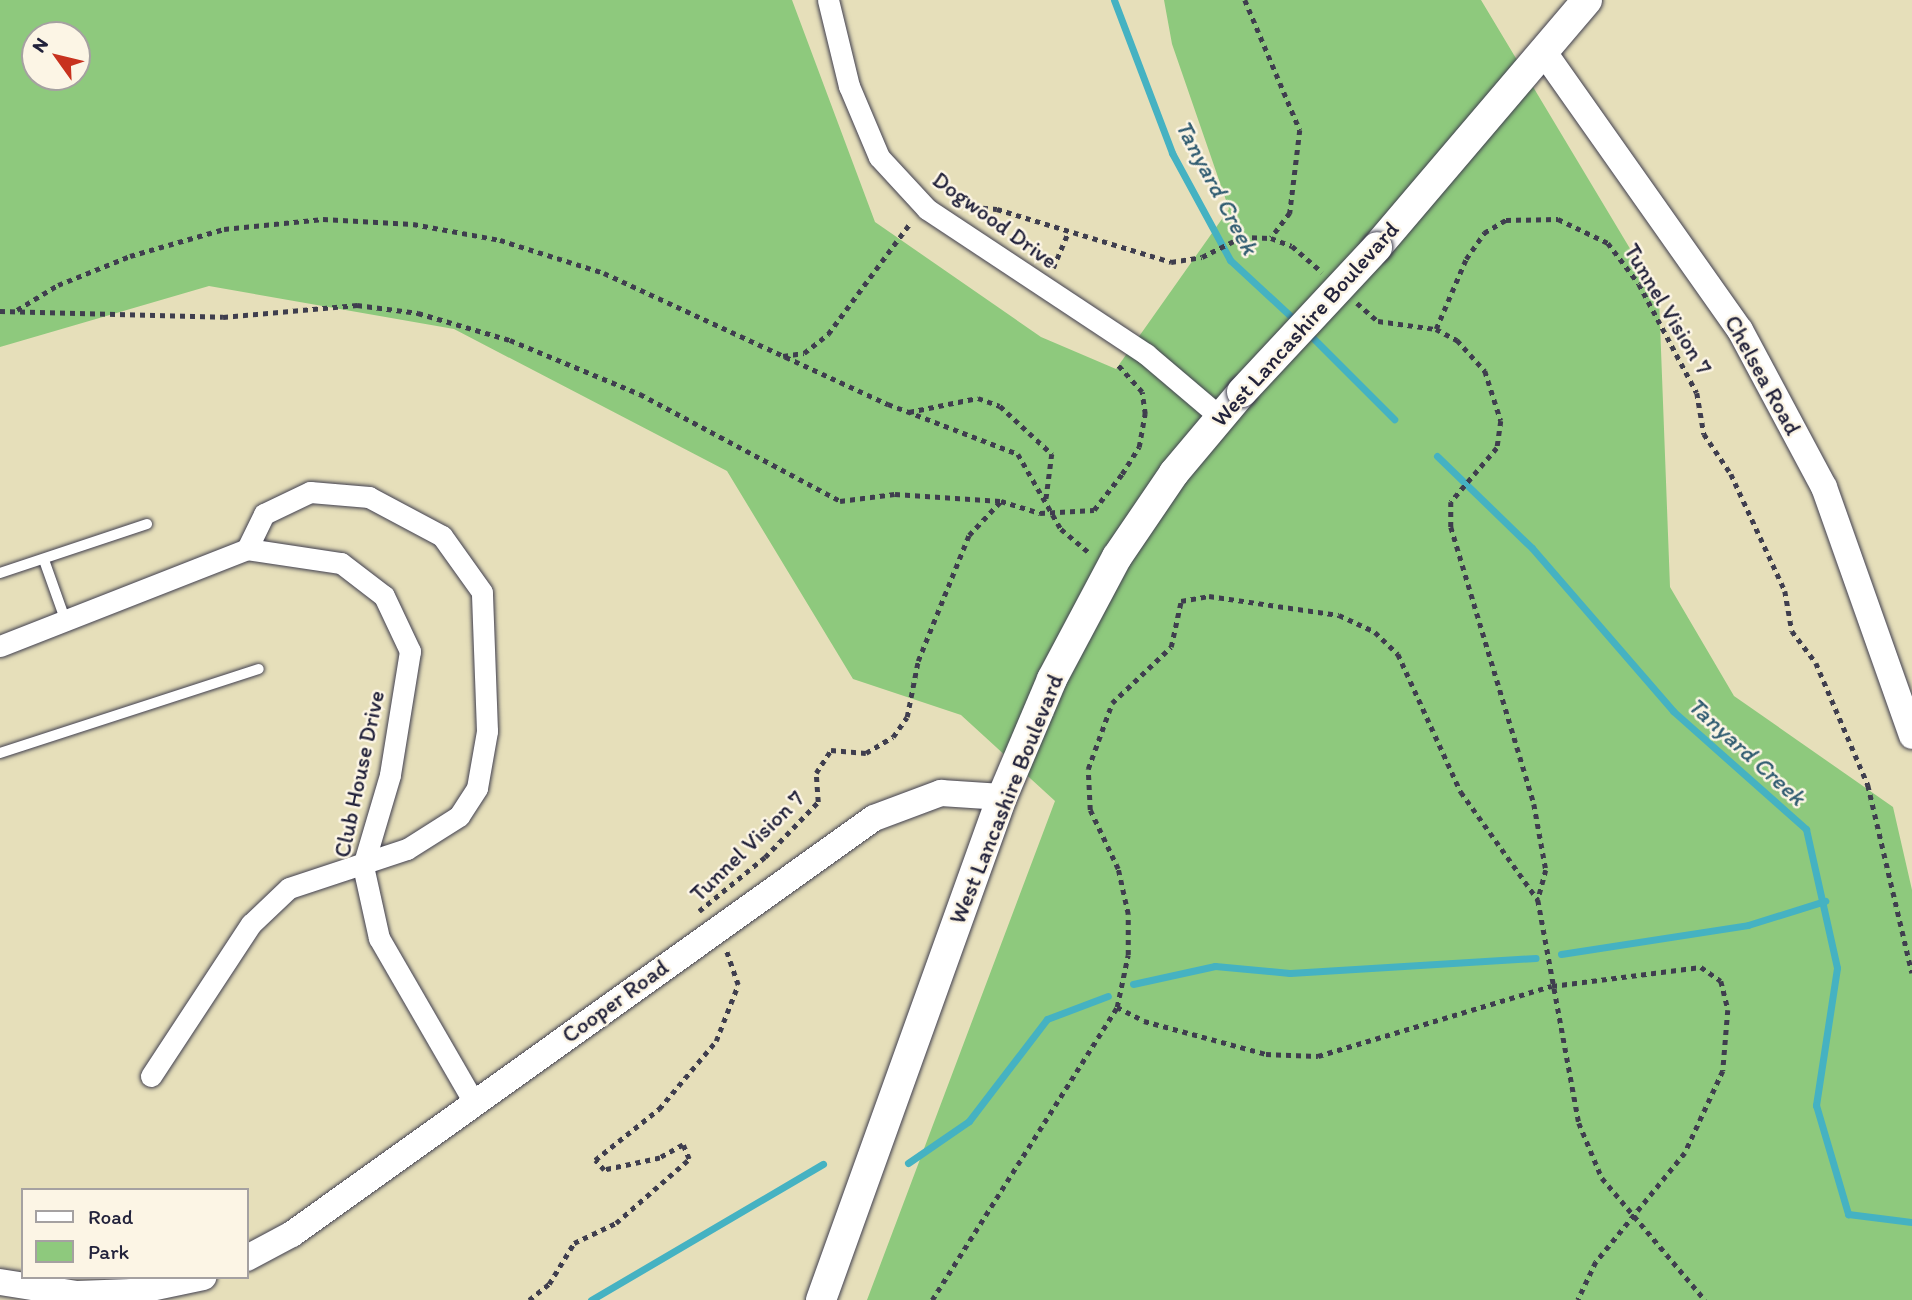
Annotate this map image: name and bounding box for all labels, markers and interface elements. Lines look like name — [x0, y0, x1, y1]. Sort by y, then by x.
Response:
north arrow — [21, 21, 91, 91]
text: N — [27, 33, 53, 57]
water label: Tanyard Creek — [1169, 115, 1265, 259]
street label: Dogwood Drive — [927, 166, 1063, 274]
street label: West Lancashire Boulevard — [1205, 216, 1405, 432]
street label: Tunnel Vision 7 — [1618, 238, 1718, 380]
street label: Chelsea Road — [1719, 310, 1807, 440]
street label: West Lancashire Boulevard — [943, 670, 1069, 928]
street label: Club House Drive — [328, 688, 390, 860]
water label: Tanyard Creek — [1682, 691, 1812, 811]
street label: Tunnel Vision 7 — [684, 785, 810, 907]
street label: Cooper Road — [556, 953, 674, 1049]
legend — [21, 1188, 248, 1279]
text: Road — [88, 1204, 133, 1229]
text: Park — [88, 1239, 129, 1264]

